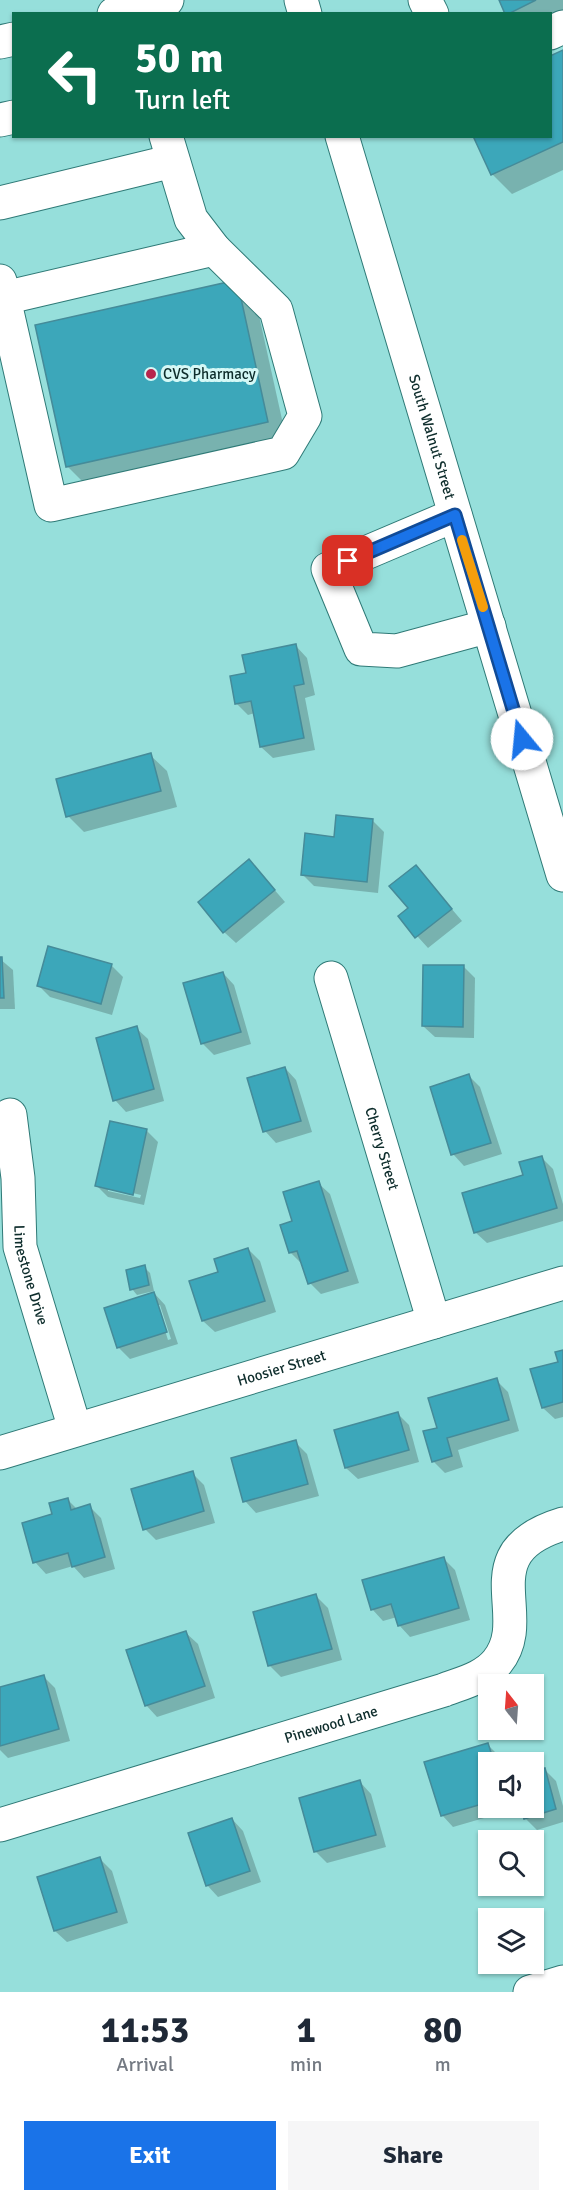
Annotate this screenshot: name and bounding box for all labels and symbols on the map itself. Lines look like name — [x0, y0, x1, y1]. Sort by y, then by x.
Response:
place label: CVS Pharmacy — [163, 365, 256, 383]
marker: CVS Pharmacy — [144, 367, 158, 381]
street label: South Walnut Street — [405, 372, 459, 501]
pin — [322, 535, 373, 586]
position arrow — [490, 707, 554, 771]
street label: Cherry Street — [361, 1105, 403, 1192]
street label: Limestone Drive — [10, 1225, 52, 1327]
street label: Hoosier Street — [235, 1346, 328, 1390]
north arrow — [478, 1674, 544, 1740]
street label: Pinewood Lane — [282, 1702, 380, 1747]

